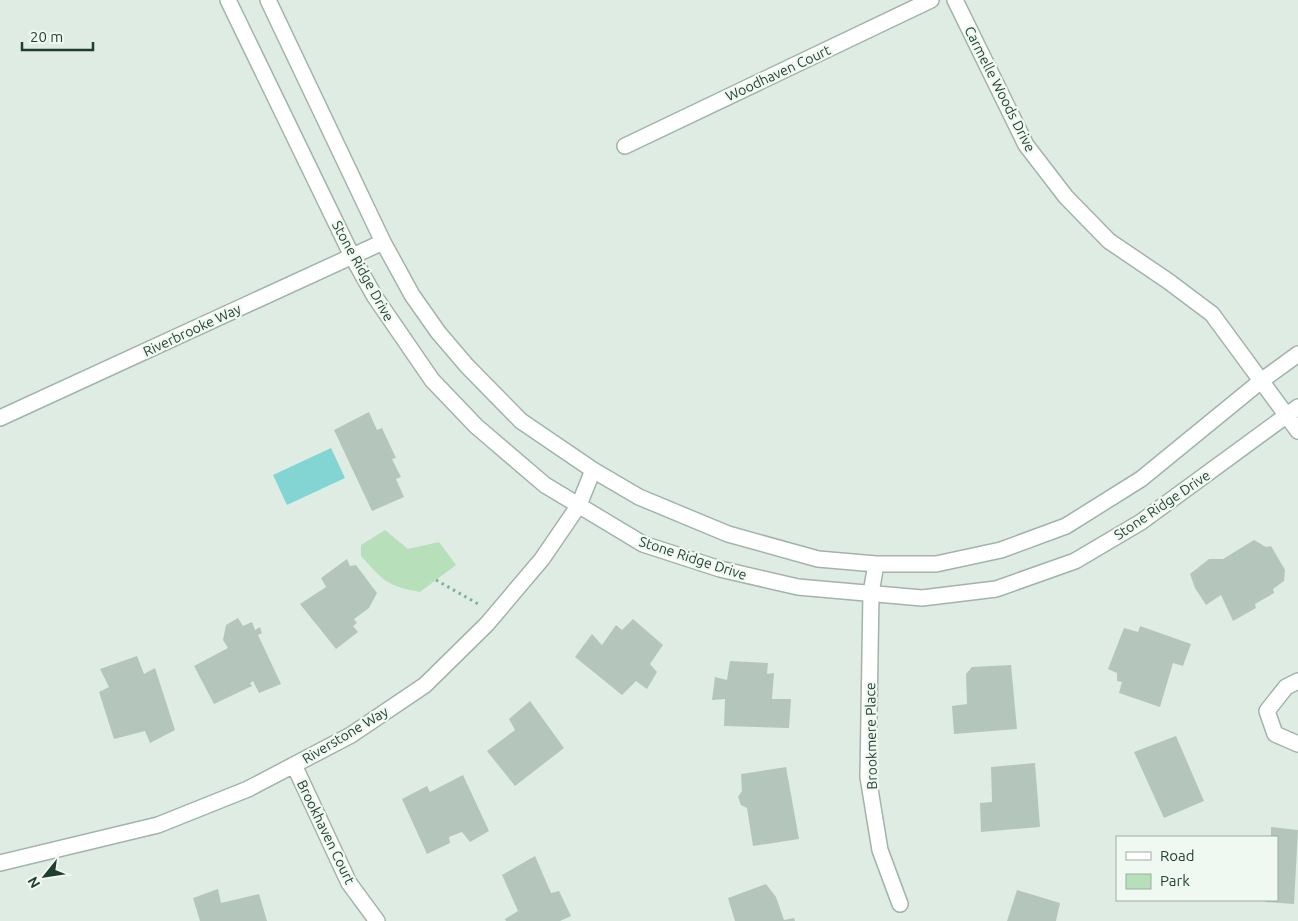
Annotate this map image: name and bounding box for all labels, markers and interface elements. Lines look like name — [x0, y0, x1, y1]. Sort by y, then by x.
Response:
scale bar — [22, 20, 94, 52]
street label: Carmelle Woods Drive — [961, 23, 1039, 155]
text: 20 m — [30, 28, 63, 45]
street label: Woodhaven Court — [723, 41, 833, 104]
street label: Stone Ridge Drive — [329, 218, 397, 324]
street label: Riverbrooke Way — [140, 300, 244, 360]
street label: Stone Ridge Drive — [1111, 467, 1213, 543]
street label: Stone Ridge Drive — [637, 533, 749, 583]
street label: Brookmere Place — [862, 682, 880, 790]
street label: Riverstone Way — [299, 703, 391, 767]
street label: Brookhaven Court — [294, 777, 358, 887]
legend — [1116, 836, 1278, 901]
text: Road — [1160, 847, 1195, 864]
north arrow — [20, 851, 70, 901]
text: Park — [1160, 872, 1190, 889]
text: N — [24, 874, 43, 891]

